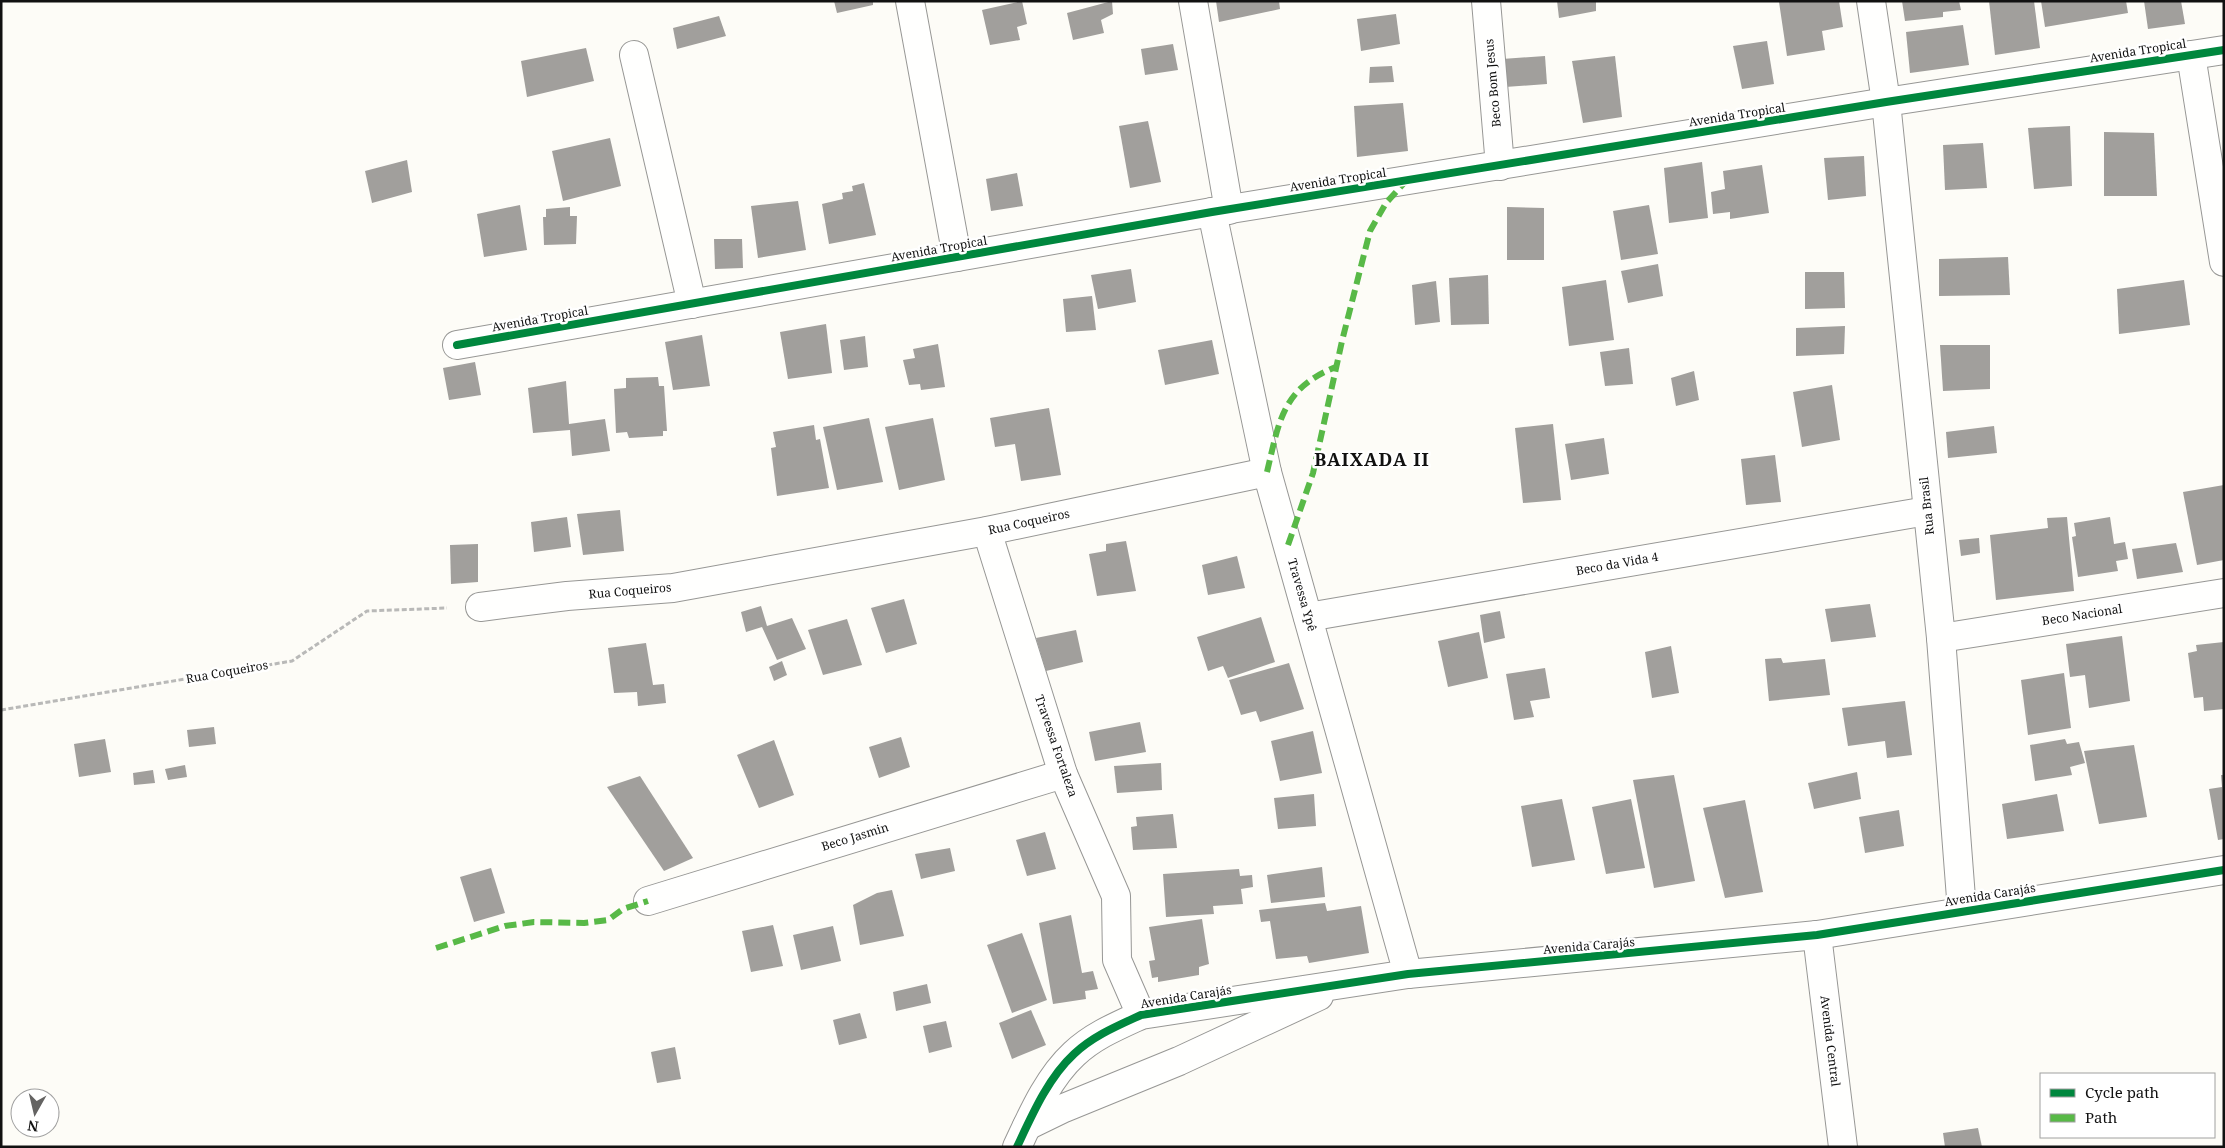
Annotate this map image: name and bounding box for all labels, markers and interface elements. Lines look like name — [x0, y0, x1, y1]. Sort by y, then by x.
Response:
street label: Avenida Tropical — [2088, 34, 2188, 67]
street label: Beco Bom Jesus — [1480, 38, 1505, 128]
street label: Avenida Tropical — [1687, 98, 1787, 131]
street label: Avenida Tropical — [1288, 163, 1388, 196]
street label: Avenida Tropical — [889, 232, 989, 265]
street label: Avenida Tropical — [490, 302, 590, 335]
district label: BAIXADA II — [1314, 447, 1430, 471]
street label: Rua Brasil — [1915, 476, 1938, 536]
street label: Rua Coqueiros — [987, 505, 1071, 538]
street label: Beco da Vida 4 — [1574, 548, 1660, 579]
street label: Travessa Ypê — [1284, 557, 1321, 633]
street label: Rua Coqueiros — [588, 578, 672, 603]
street label: Beco Nacional — [2041, 600, 2124, 629]
street label: Rua Coqueiros — [185, 656, 269, 687]
street label: Travessa Fortaleza — [1031, 693, 1082, 799]
street label: Beco Jasmin — [819, 818, 891, 855]
street label: Avenida Carajás — [1943, 879, 2037, 910]
street label: Avenida Carajás — [1542, 933, 1636, 958]
street label: Avenida Carajás — [1139, 981, 1233, 1012]
street label: Avenida Central — [1816, 994, 1845, 1088]
legend — [2040, 1073, 2215, 1138]
text: Cycle path — [2085, 1082, 2160, 1102]
north arrow — [10, 1088, 60, 1138]
text: Path — [2085, 1107, 2118, 1127]
text: N — [26, 1116, 40, 1137]

